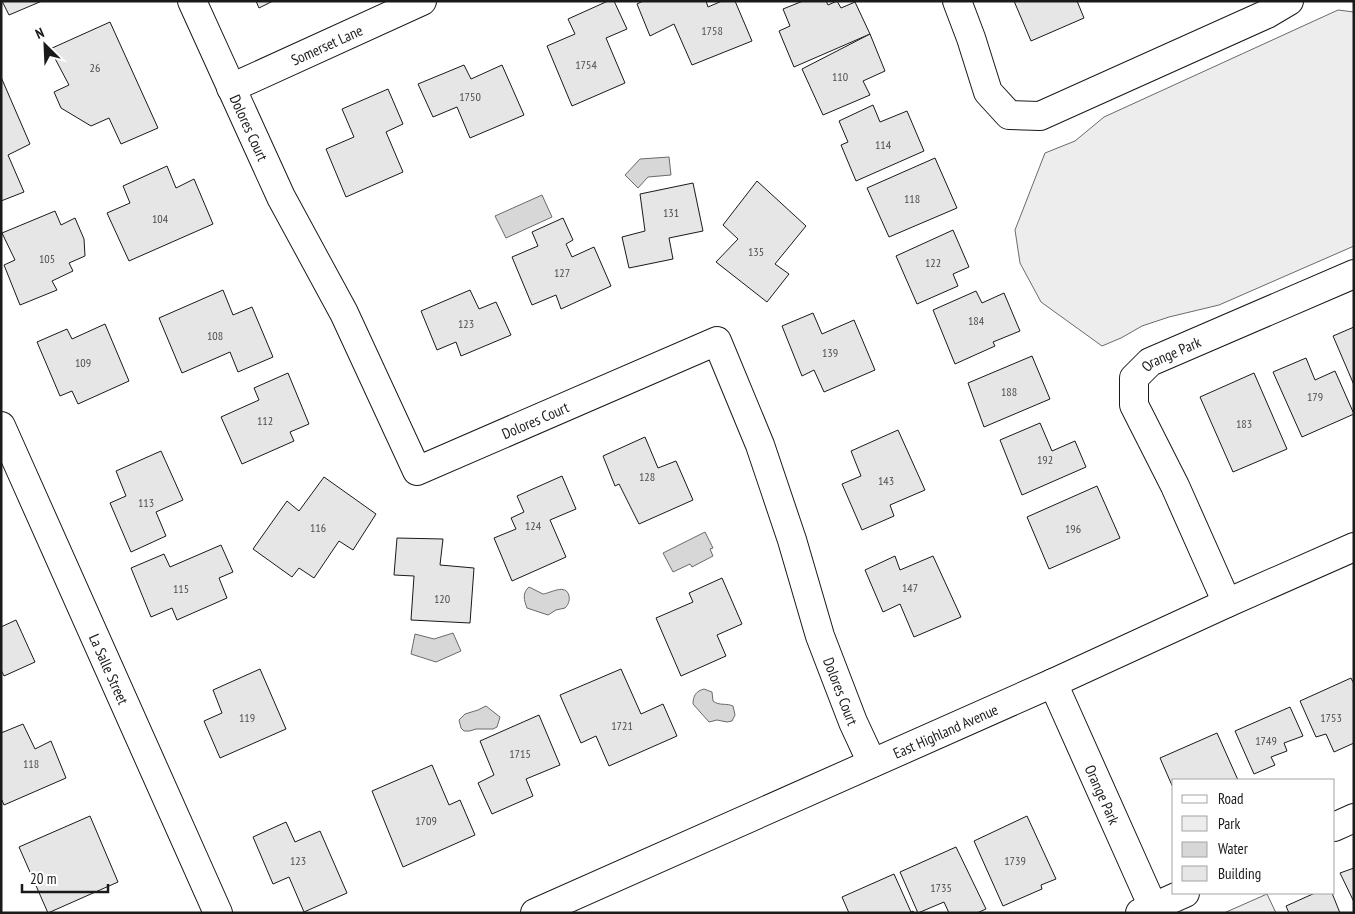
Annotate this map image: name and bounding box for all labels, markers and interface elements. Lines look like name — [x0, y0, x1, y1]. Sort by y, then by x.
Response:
north arrow — [20, 20, 70, 70]
street label: Somerset Lane — [288, 20, 365, 69]
text: N — [33, 23, 47, 43]
house number: 1758 — [701, 23, 723, 38]
house number: 1754 — [575, 57, 597, 72]
house number: 26 — [90, 60, 100, 75]
house number: 110 — [832, 69, 848, 84]
house number: 1750 — [459, 89, 481, 104]
street label: Dolores Court — [226, 91, 273, 164]
house number: 114 — [875, 137, 892, 152]
house number: 118 — [904, 191, 920, 206]
house number: 131 — [663, 205, 679, 220]
house number: 104 — [152, 211, 169, 226]
house number: 135 — [748, 244, 764, 259]
house number: 105 — [39, 251, 55, 266]
house number: 122 — [925, 255, 941, 270]
house number: 127 — [554, 265, 570, 280]
house number: 184 — [968, 313, 985, 328]
house number: 123 — [458, 316, 474, 331]
house number: 108 — [207, 328, 223, 343]
street label: Orange Park — [1137, 332, 1204, 375]
house number: 139 — [822, 345, 838, 360]
house number: 109 — [75, 355, 91, 370]
house number: 188 — [1001, 384, 1017, 399]
house number: 179 — [1307, 389, 1323, 404]
street label: Dolores Court — [499, 397, 571, 443]
house number: 112 — [257, 413, 273, 428]
house number: 183 — [1236, 416, 1252, 431]
house number: 192 — [1037, 452, 1053, 467]
house number: 128 — [639, 469, 655, 484]
house number: 143 — [878, 473, 894, 488]
house number: 113 — [138, 495, 154, 510]
house number: 124 — [525, 518, 542, 533]
house number: 116 — [310, 520, 326, 535]
house number: 196 — [1065, 521, 1081, 536]
house number: 147 — [902, 580, 918, 595]
house number: 115 — [173, 581, 189, 596]
house number: 120 — [434, 591, 450, 606]
street label: La Salle Street — [85, 631, 133, 707]
street label: Dolores Court — [820, 654, 863, 728]
street label: East Highland Avenue — [890, 699, 1001, 762]
house number: 119 — [239, 710, 255, 725]
house number: 1753 — [1320, 710, 1342, 725]
house number: 1721 — [611, 718, 633, 733]
house number: 1749 — [1255, 733, 1277, 748]
house number: 1715 — [509, 746, 531, 761]
house number: 118 — [23, 756, 39, 771]
street label: Orange Park — [1081, 762, 1124, 827]
legend — [1172, 779, 1335, 894]
text: Road — [1218, 789, 1244, 808]
house number: 1709 — [415, 813, 437, 828]
text: Park — [1218, 814, 1240, 833]
text: Water — [1218, 839, 1249, 858]
house number: 123 — [290, 853, 306, 868]
house number: 1739 — [1004, 853, 1026, 868]
scale bar — [22, 862, 109, 894]
text: Building — [1218, 864, 1261, 883]
text: 20 m — [30, 869, 56, 888]
house number: 1735 — [930, 880, 952, 895]

